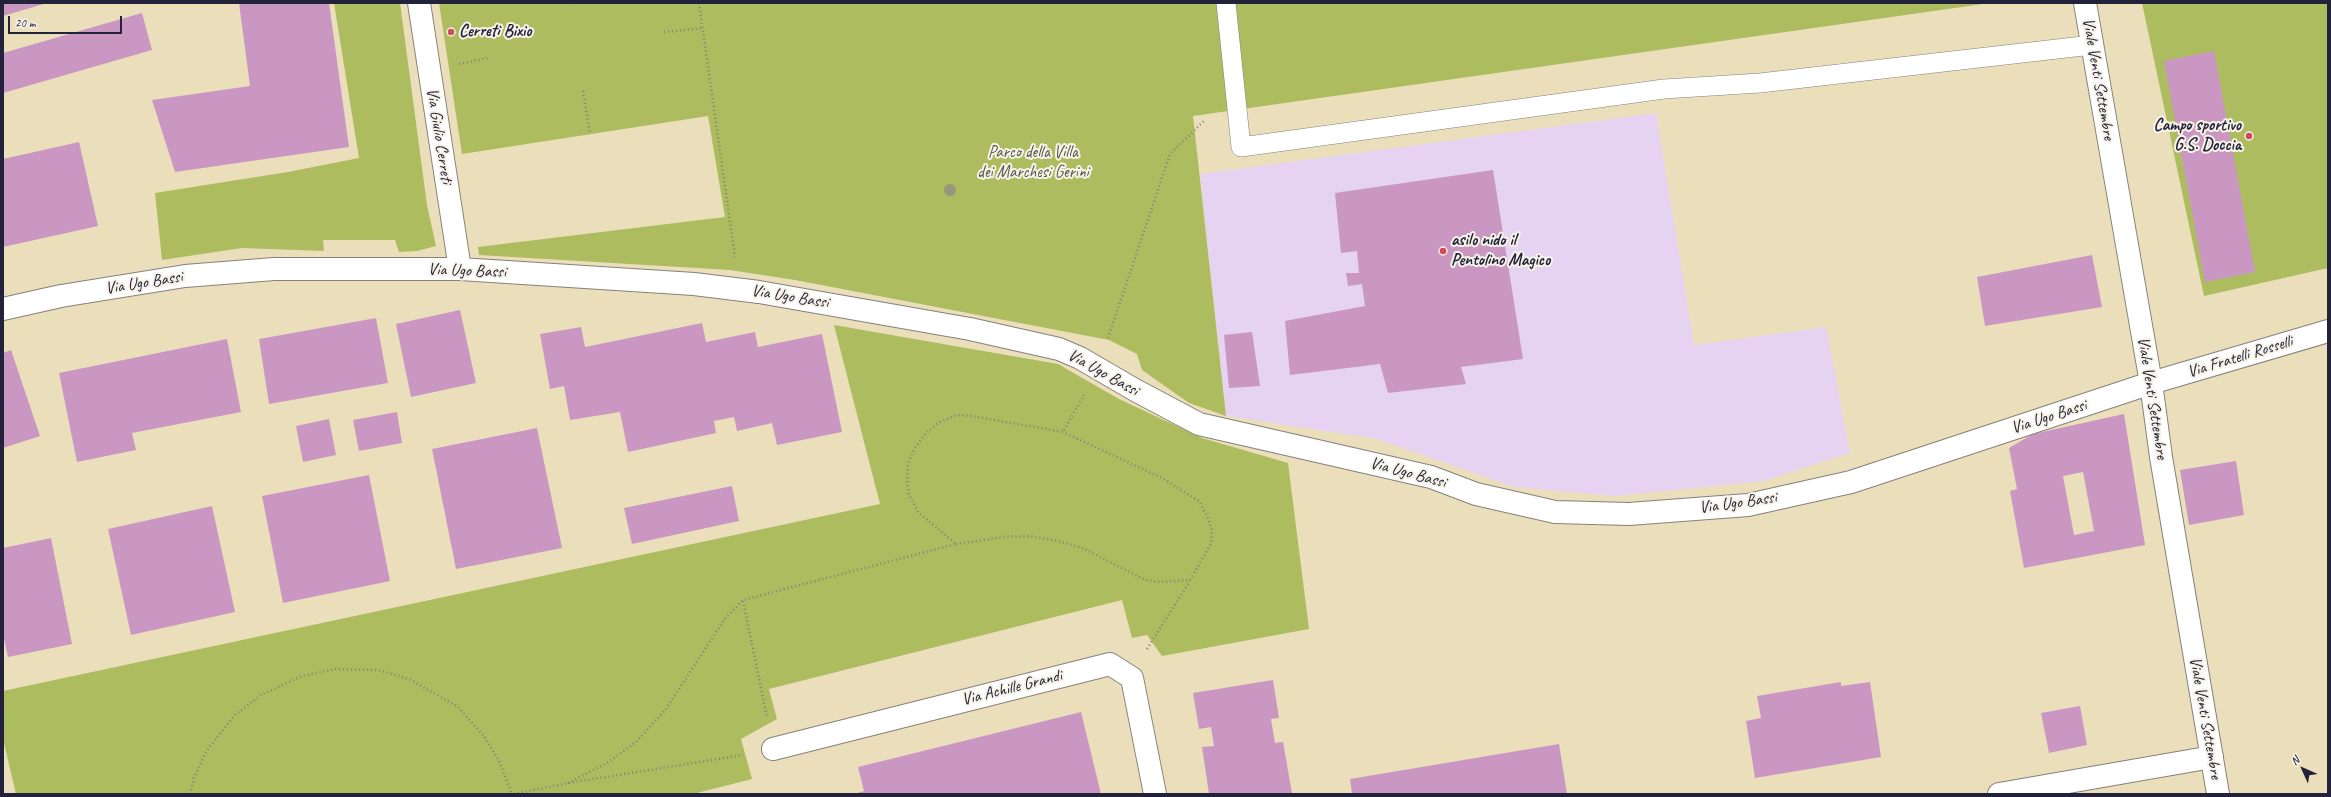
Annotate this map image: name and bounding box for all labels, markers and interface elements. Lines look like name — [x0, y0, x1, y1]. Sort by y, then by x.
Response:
scale bar — [10, 8, 124, 34]
text: 20 m — [15, 15, 35, 31]
street label: Viale Venti Settembre — [2077, 16, 2119, 142]
place label: Cerreti Bixio — [459, 22, 531, 42]
marker: Cerreti Bixio — [446, 27, 456, 37]
street label: Via Giulio Cerreti — [421, 87, 457, 185]
place label: Campo sportivo G.S. Doccia — [2154, 116, 2241, 156]
marker: Campo sportivo G.S. Doccia — [2244, 131, 2254, 141]
park label: Parco della Villa dei Marchesi Gerini — [977, 143, 1089, 183]
place label: asilo nido il Pentolino Magico — [1451, 231, 1550, 271]
marker: asilo nido il Pentolino Magico — [1438, 246, 1448, 256]
street label: Via Ugo Bassi — [428, 259, 506, 283]
street label: Via Ugo Bassi — [104, 267, 184, 299]
street label: Via Ugo Bassi — [750, 281, 830, 313]
street label: Via Fratelli Rosselli — [2185, 331, 2295, 383]
street label: Viale Venti Settembre — [2132, 335, 2172, 461]
street label: Via Ugo Bassi — [1064, 345, 1142, 401]
street label: Via Ugo Bassi — [2009, 395, 2089, 439]
street label: Via Ugo Bassi — [1368, 453, 1448, 493]
street label: Via Ugo Bassi — [1698, 487, 1778, 519]
street label: Viale Venti Settembre — [2184, 655, 2226, 781]
street label: Via Achille Grandi — [960, 666, 1064, 710]
north arrow — [2283, 749, 2323, 789]
text: N — [2287, 753, 2302, 768]

